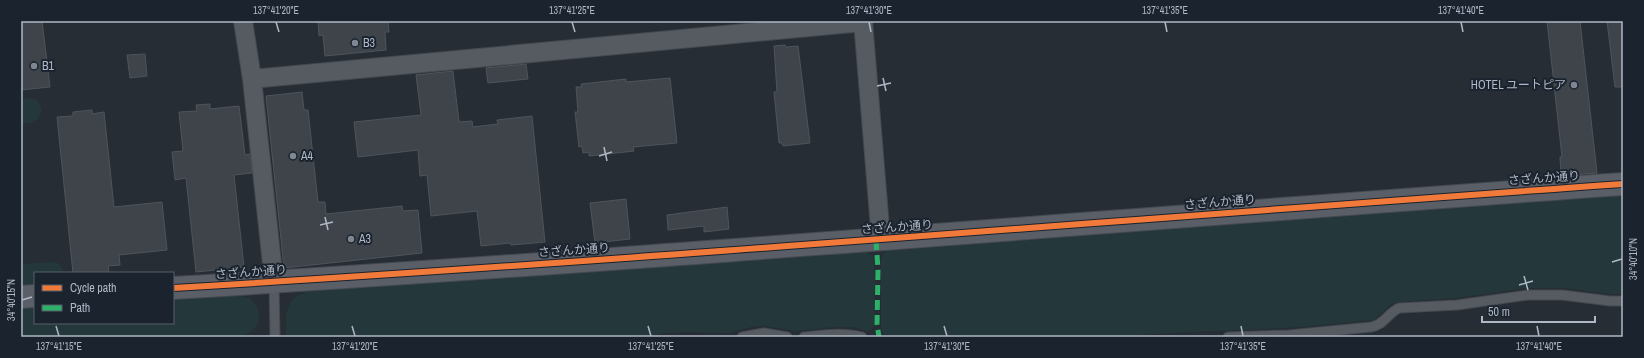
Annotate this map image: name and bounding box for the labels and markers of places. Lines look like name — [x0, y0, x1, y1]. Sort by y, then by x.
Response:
place label: B3 — [363, 35, 375, 51]
marker: B3 — [350, 38, 360, 48]
place label: B1 — [42, 58, 55, 74]
marker: B1 — [29, 61, 39, 71]
place label: HOTEL ユートピア — [1471, 77, 1566, 93]
marker: HOTEL ユートピア — [1569, 80, 1579, 90]
place label: A4 — [300, 148, 314, 164]
marker: A4 — [288, 151, 298, 161]
place label: A3 — [358, 231, 371, 247]
marker: A3 — [346, 234, 356, 244]

